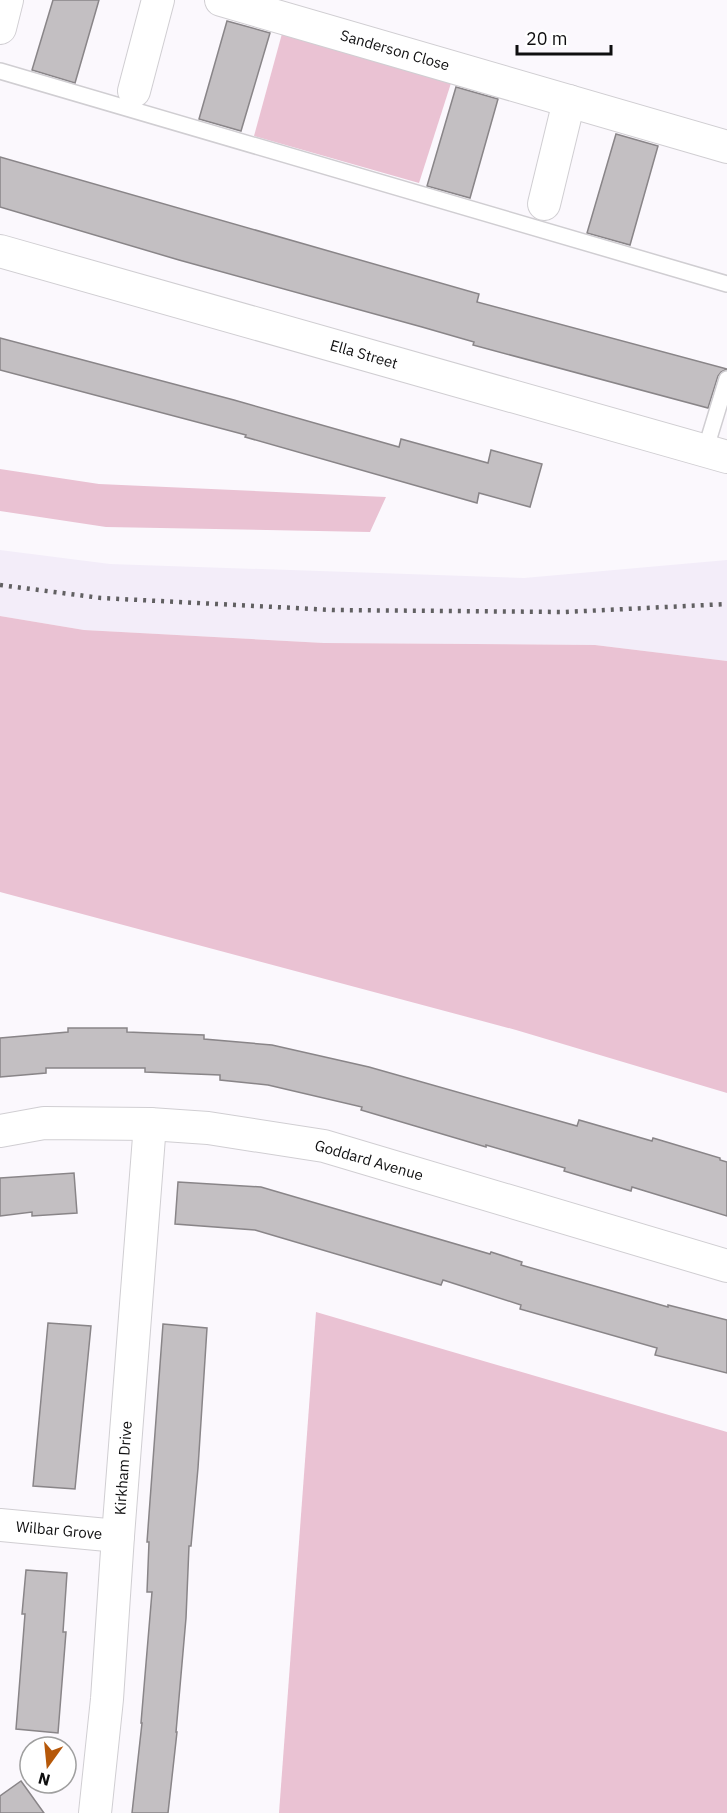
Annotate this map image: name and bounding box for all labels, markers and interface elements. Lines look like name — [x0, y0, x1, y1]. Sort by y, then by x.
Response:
scale bar — [517, 18, 612, 56]
street label: Sanderson Close — [338, 25, 452, 75]
text: 20 m — [526, 27, 568, 50]
street label: Ella Street — [328, 335, 400, 373]
street label: Goddard Avenue — [313, 1135, 425, 1185]
street label: Kirkham Drive — [110, 1420, 136, 1516]
street label: Wilbar Grove — [15, 1517, 103, 1543]
north arrow — [18, 1735, 78, 1795]
text: N — [36, 1768, 52, 1791]

